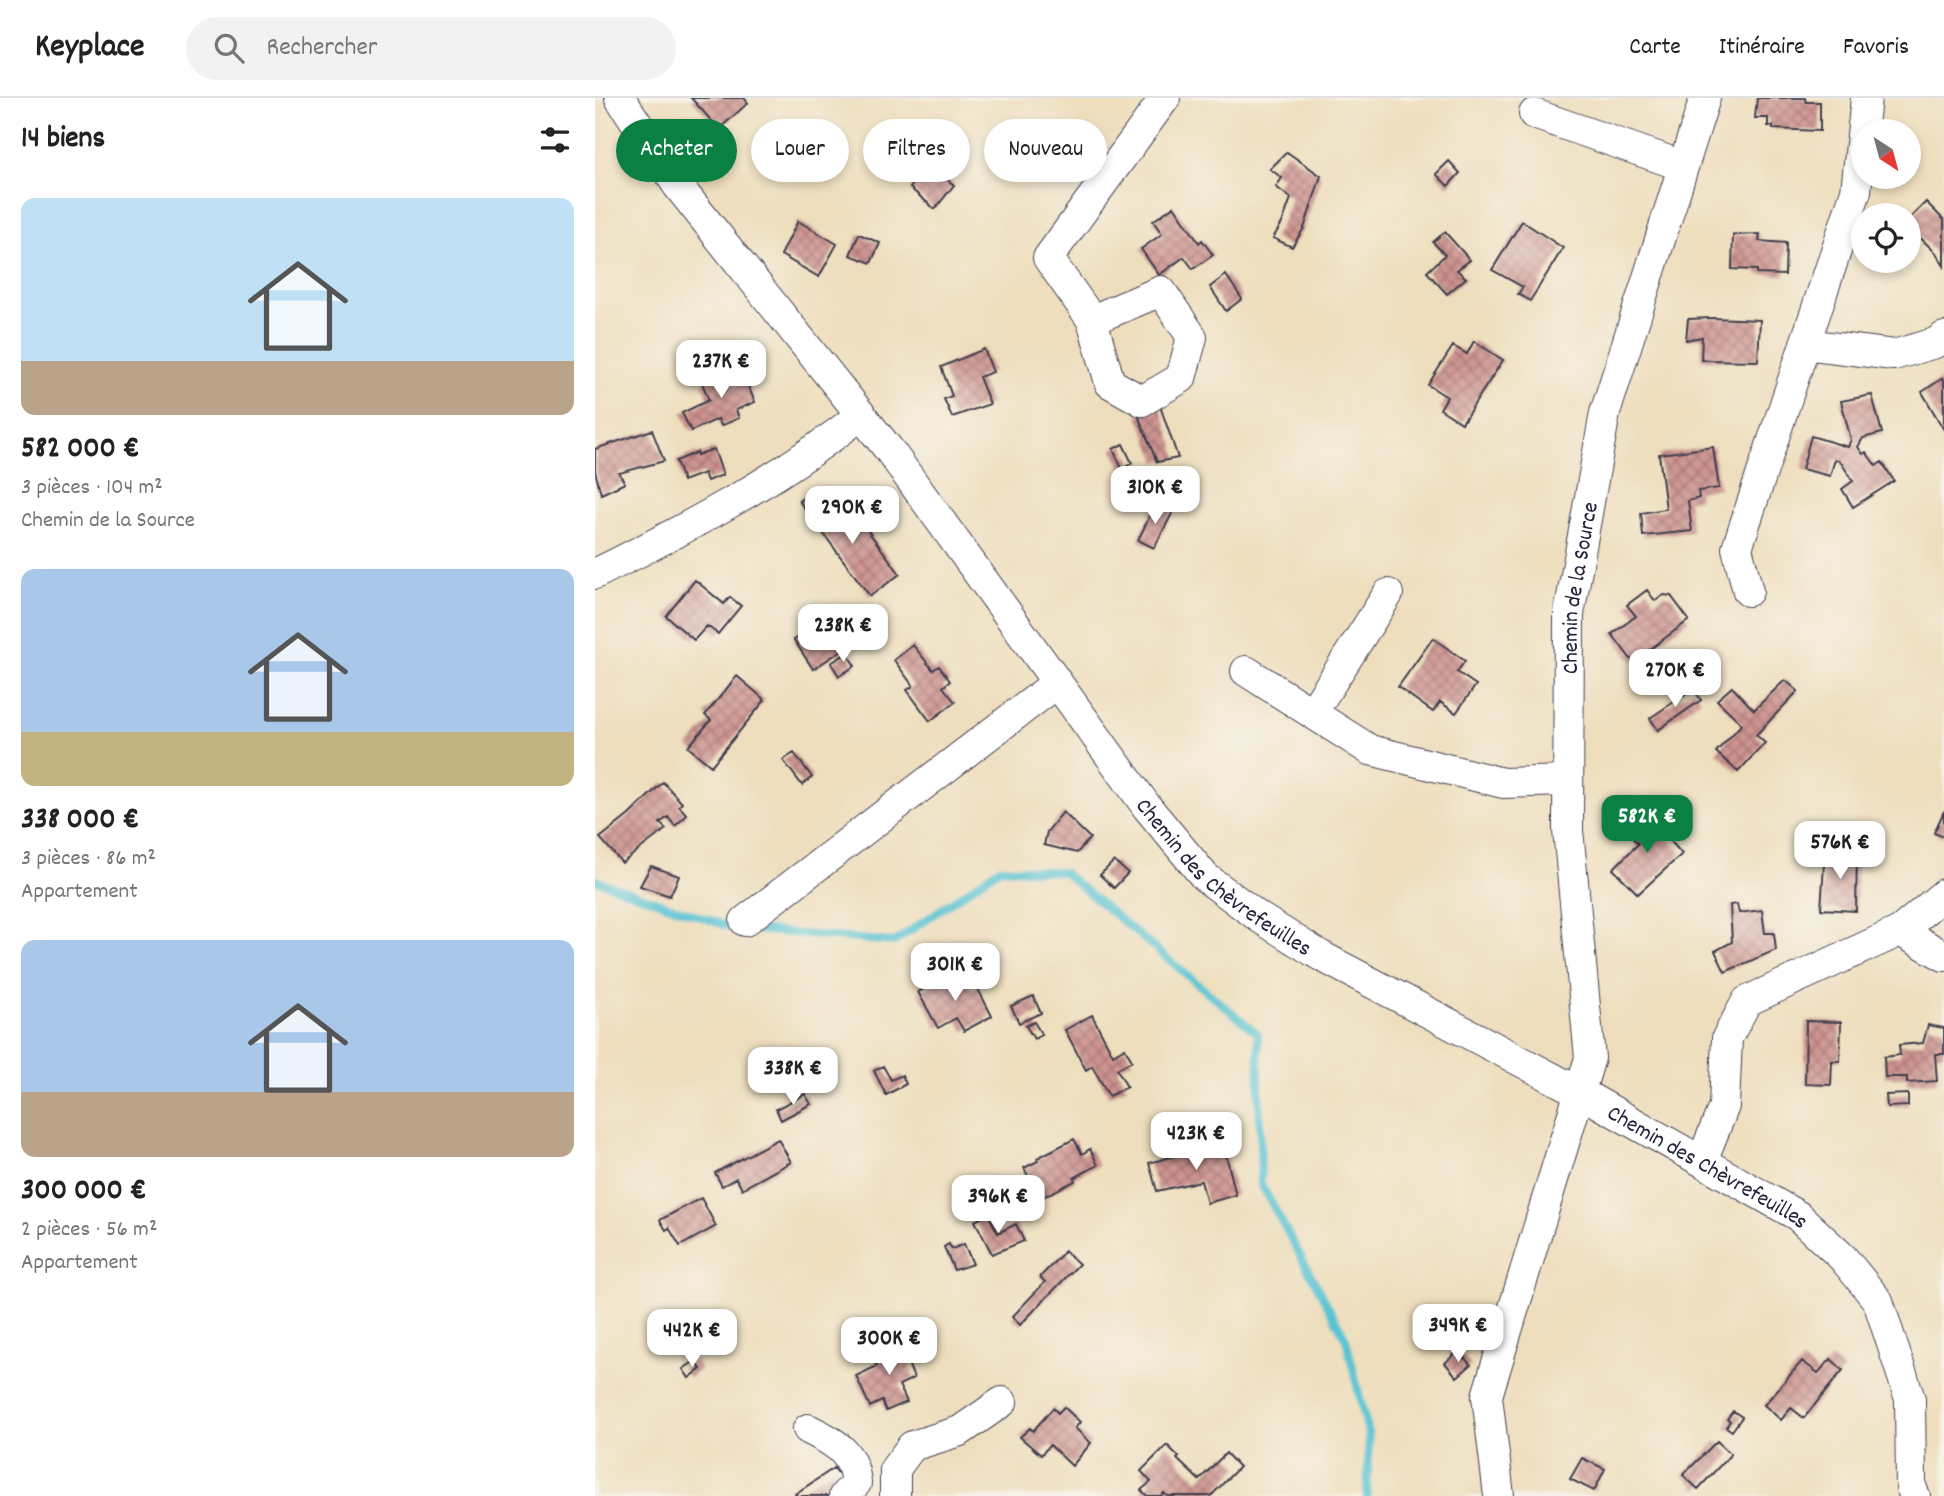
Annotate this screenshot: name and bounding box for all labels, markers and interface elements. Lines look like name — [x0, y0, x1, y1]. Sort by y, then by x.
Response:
search box — [186, 17, 676, 80]
text: Keyplace — [35, 25, 144, 72]
icon: search — [210, 29, 248, 67]
text: Rechercher — [266, 30, 377, 67]
text: Carte — [1629, 31, 1681, 65]
text: Itinéraire — [1719, 31, 1805, 65]
text: Favoris — [1843, 31, 1909, 65]
text: 14 biens — [21, 119, 105, 162]
chip: Acheter — [616, 119, 737, 182]
chip: Louer — [751, 119, 849, 182]
chip: Filtres — [863, 119, 970, 182]
chip: Nouveau — [984, 119, 1107, 182]
north arrow — [1851, 119, 1921, 189]
map controls — [1851, 119, 1921, 273]
icon: filters — [536, 121, 574, 159]
button: locate — [1851, 203, 1921, 273]
icon: home — [235, 243, 361, 369]
pin: 237K € — [664, 341, 778, 400]
text: 237K € — [692, 346, 750, 379]
text: 582 000 € — [21, 429, 140, 472]
pin: 310K € — [1098, 466, 1212, 526]
text: 3 pièces · 104 m² — [21, 472, 163, 505]
text: 310K € — [1127, 472, 1183, 505]
pin: 290K € — [795, 486, 909, 546]
text: 290K € — [821, 492, 883, 525]
street label: Chemin de la Source — [1556, 500, 1609, 674]
text: Chemin de la Source — [21, 505, 195, 538]
pin: 238K € — [786, 604, 900, 664]
text: 238K € — [814, 610, 872, 643]
icon: home — [235, 614, 361, 740]
pin: 270K € — [1618, 650, 1732, 709]
text: 270K € — [1645, 655, 1705, 688]
street label: Chemin des Chèvrefeuilles — [1126, 793, 1317, 966]
pin: 582K € — [1590, 796, 1704, 855]
text: 338 000 € — [21, 800, 139, 843]
text: 582K € — [1618, 801, 1676, 834]
pin: 576K € — [1783, 822, 1897, 881]
text: 576K € — [1810, 827, 1870, 860]
text: 3 pièces · 86 m² — [21, 843, 156, 876]
text: Appartement — [21, 876, 138, 909]
pin: 301K € — [898, 944, 1012, 1003]
text: 301K € — [927, 949, 983, 982]
icon: home — [235, 985, 361, 1111]
pin: 338K € — [736, 1048, 850, 1107]
text: 338K € — [764, 1053, 822, 1086]
street label: Chemin des Chèvrefeuilles — [1600, 1098, 1815, 1238]
pin: 423K € — [1139, 1112, 1253, 1172]
text: 423K € — [1167, 1118, 1225, 1151]
text: 300 000 € — [21, 1171, 147, 1214]
pin: 396K € — [941, 1176, 1055, 1235]
text: 396K € — [968, 1181, 1028, 1214]
text: 2 pièces · 56 m² — [21, 1214, 157, 1247]
text: Appartement — [21, 1247, 138, 1280]
pin: 349K € — [1401, 1304, 1515, 1364]
pin: 442K € — [635, 1310, 749, 1369]
text: 349K € — [1428, 1310, 1488, 1343]
text: 442K € — [663, 1315, 721, 1348]
pin: 300K € — [832, 1318, 946, 1377]
text: 300K € — [857, 1323, 921, 1356]

